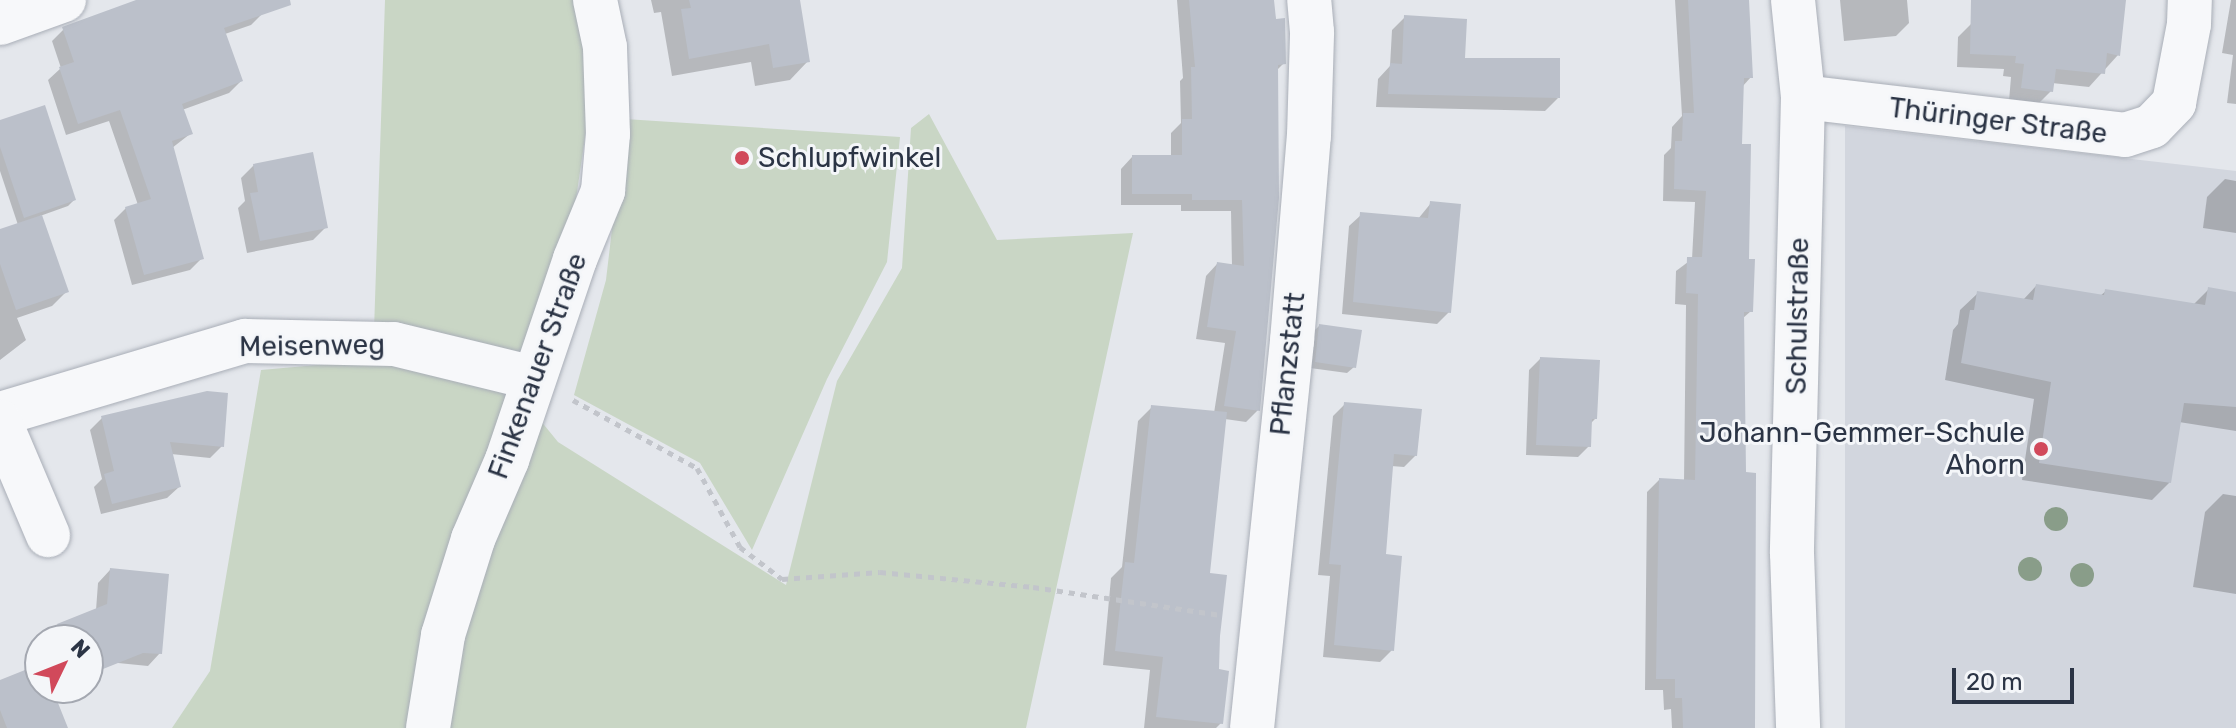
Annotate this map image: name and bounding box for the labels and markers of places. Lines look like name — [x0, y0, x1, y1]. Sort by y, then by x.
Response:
place label: Schlupfwinkel — [758, 141, 941, 175]
marker: Schlupfwinkel — [733, 149, 751, 167]
place label: Johann-Gemmer-Schule Ahorn — [1699, 416, 2025, 482]
marker: Johann-Gemmer-Schule Ahorn — [2032, 440, 2050, 458]

